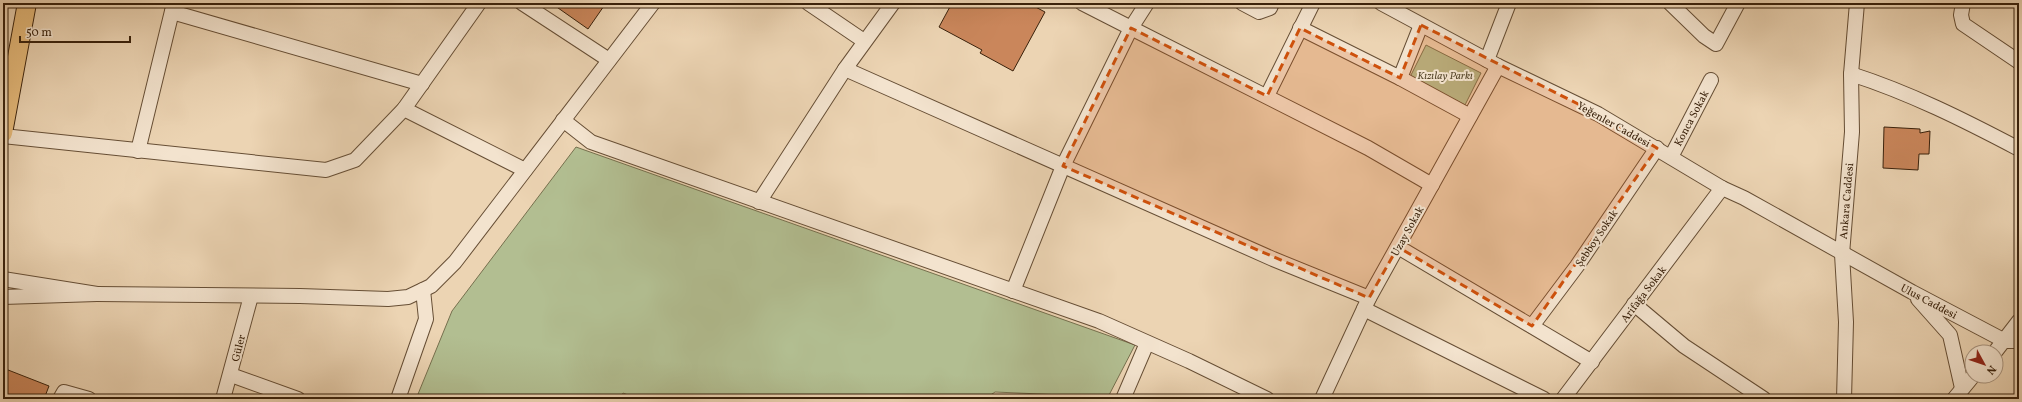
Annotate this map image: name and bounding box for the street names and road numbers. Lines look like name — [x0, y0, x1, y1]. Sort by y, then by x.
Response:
street label: Konca Sokak — [1671, 88, 1713, 149]
street label: Yeğenler Caddesi — [1574, 99, 1653, 152]
street label: Ankara Caddesi — [1837, 162, 1858, 240]
street label: Uzay Sokak — [1388, 204, 1428, 259]
street label: Şebboy Sokak — [1573, 207, 1622, 270]
street label: Arifağa Sokak — [1618, 263, 1670, 326]
street label: Ulus Caddesi — [1897, 281, 1959, 324]
street label: Güler — [229, 333, 250, 363]

